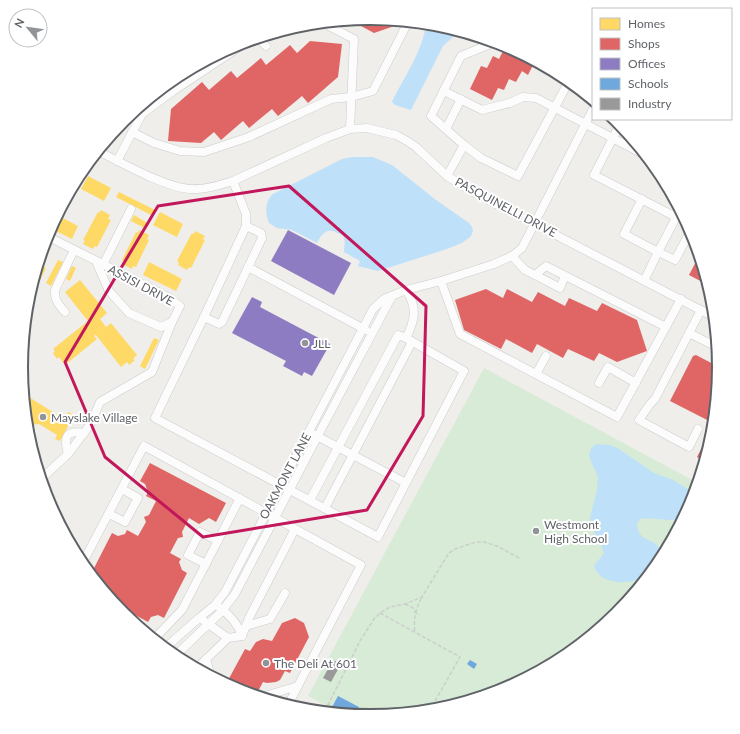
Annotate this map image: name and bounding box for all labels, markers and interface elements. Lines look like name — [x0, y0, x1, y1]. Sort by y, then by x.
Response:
north arrow — [8, 8, 48, 48]
legend — [592, 8, 732, 120]
text: N — [11, 16, 27, 30]
text: Homes — [628, 16, 665, 31]
text: Shops — [628, 36, 660, 51]
text: Offices — [628, 56, 665, 71]
text: Schools — [628, 76, 669, 91]
text: Industry — [628, 96, 672, 111]
street label: PASQUINELLI DRIVE — [453, 174, 559, 240]
street label: ASSISI DRIVE — [105, 261, 177, 309]
place label: JLL — [313, 336, 330, 351]
marker: JLL — [300, 338, 310, 348]
place label: Mayslake Village — [51, 410, 138, 425]
marker: Mayslake Village — [38, 412, 48, 422]
street label: OAKMONT LANE — [256, 430, 314, 522]
place label: Westmont High School — [544, 517, 607, 546]
marker: Westmont High School — [531, 526, 541, 536]
place label: The Deli At 601 — [274, 656, 357, 671]
marker: The Deli At 601 — [261, 658, 271, 668]

